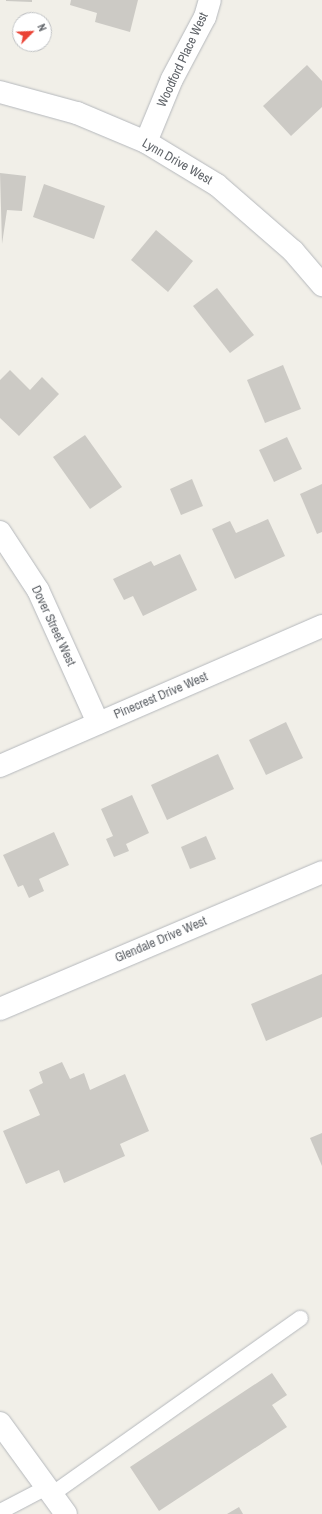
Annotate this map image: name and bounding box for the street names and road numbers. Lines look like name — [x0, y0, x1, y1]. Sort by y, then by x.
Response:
street label: Woodford Place West — [154, 10, 212, 110]
street label: Lynn Drive West — [139, 136, 215, 188]
street label: Dover Street West — [28, 583, 78, 669]
street label: Pinecrest Drive West — [112, 669, 210, 723]
street label: Glendale Drive West — [113, 914, 209, 966]

